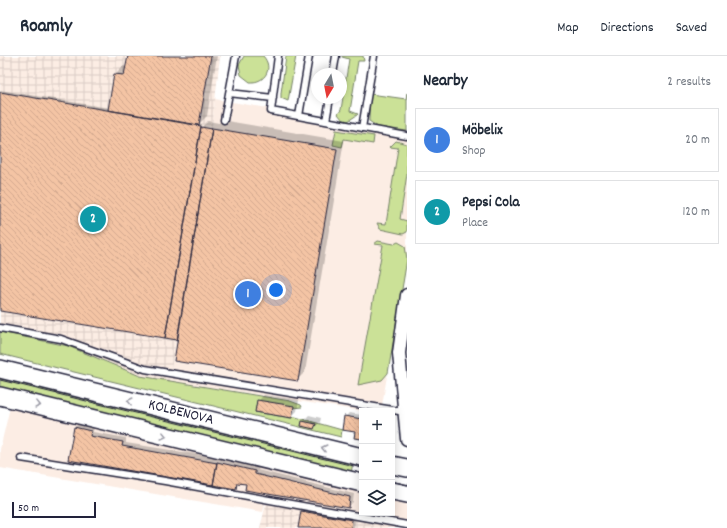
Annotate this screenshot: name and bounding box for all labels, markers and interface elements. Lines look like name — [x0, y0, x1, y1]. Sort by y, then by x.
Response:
text: Roamly — [20, 14, 72, 41]
text: Map — [557, 18, 579, 38]
text: Directions — [601, 18, 654, 38]
text: Saved — [676, 18, 707, 38]
north arrow — [311, 68, 347, 104]
text: Nearby — [423, 70, 467, 94]
text: 2 results — [667, 73, 711, 92]
text: Möbelix — [462, 120, 502, 142]
text: 1 — [436, 131, 438, 150]
text: 20 m — [685, 131, 710, 150]
text: Shop — [462, 142, 485, 161]
text: Pepsi Cola — [462, 192, 520, 214]
text: 2 — [434, 203, 440, 222]
text: 120 m — [682, 203, 710, 222]
pin: 2 — [80, 204, 106, 234]
text: Place — [462, 214, 488, 233]
pin: 1 — [235, 279, 261, 309]
your location — [266, 280, 286, 300]
street label: KOLBENOVA — [146, 394, 216, 432]
one-way arrow — [127, 397, 133, 405]
one-way arrow — [34, 400, 41, 409]
map controls — [359, 408, 395, 516]
button: + — [359, 408, 395, 444]
one-way arrow — [161, 431, 167, 439]
one-way arrow — [321, 444, 328, 453]
button: − — [359, 444, 395, 480]
button: layers — [359, 480, 395, 516]
scale bar — [12, 500, 96, 519]
text: 50 m — [18, 501, 39, 517]

